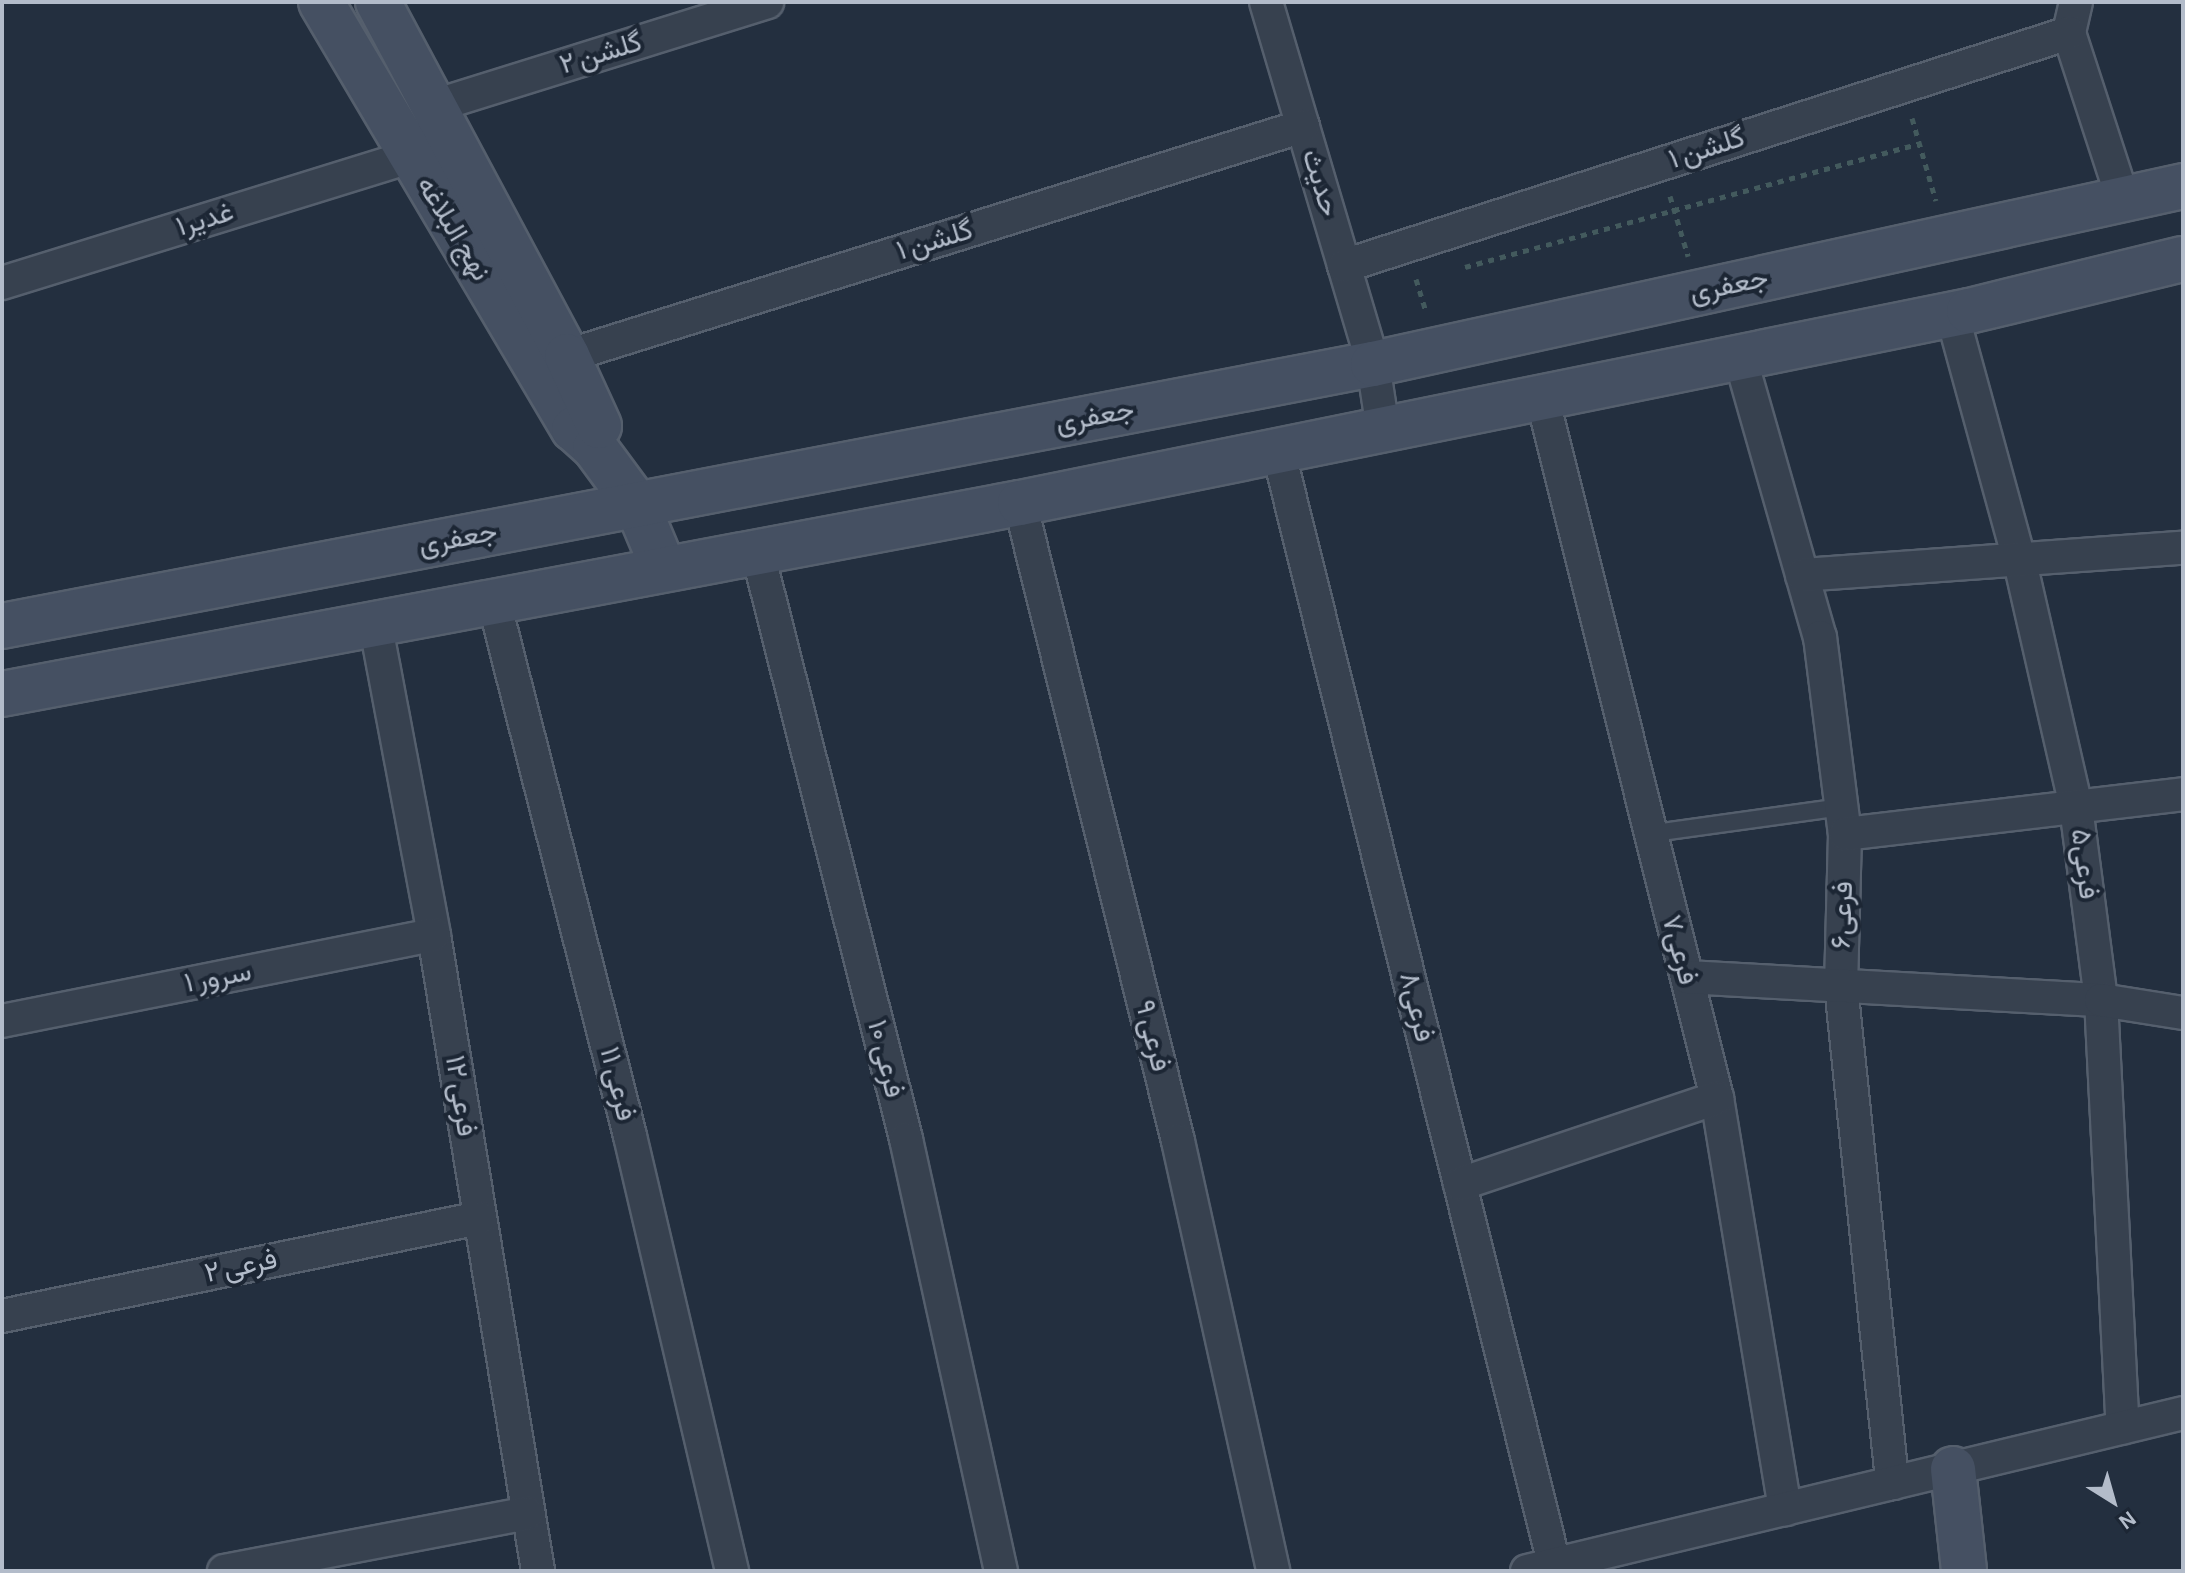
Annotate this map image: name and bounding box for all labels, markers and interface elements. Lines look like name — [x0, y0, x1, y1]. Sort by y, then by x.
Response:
street label: گلشن ۲ — [556, 26, 646, 82]
street label: گلشن ۱ — [1665, 121, 1749, 177]
street label: حدیث — [1294, 145, 1346, 221]
street label: نهج البلاغه — [409, 171, 497, 287]
street label: غدیر۱ — [172, 195, 238, 245]
street label: گلشن ۱ — [893, 214, 977, 268]
street label: جعفری — [1687, 261, 1771, 311]
street label: جعفری — [1053, 393, 1137, 441]
street label: جعفری — [416, 515, 500, 563]
street label: فرعی۵ — [2063, 827, 2105, 901]
street label: فرعی۶ — [1825, 881, 1861, 949]
street label: فرعی۷ — [1654, 912, 1704, 988]
street label: سرور ۱ — [182, 955, 254, 1001]
street label: فرعی۸ — [1391, 969, 1441, 1045]
street label: فرعی ۹ — [1127, 997, 1177, 1075]
street label: فرعی ۱۰ — [859, 1017, 911, 1101]
street label: فرعی ۱۱ — [592, 1044, 642, 1124]
street label: فرعی ۱۲ — [437, 1053, 483, 1139]
street label: فرعی ۲ — [202, 1243, 280, 1291]
north arrow — [2073, 1461, 2153, 1541]
text: N — [2115, 1507, 2140, 1534]

